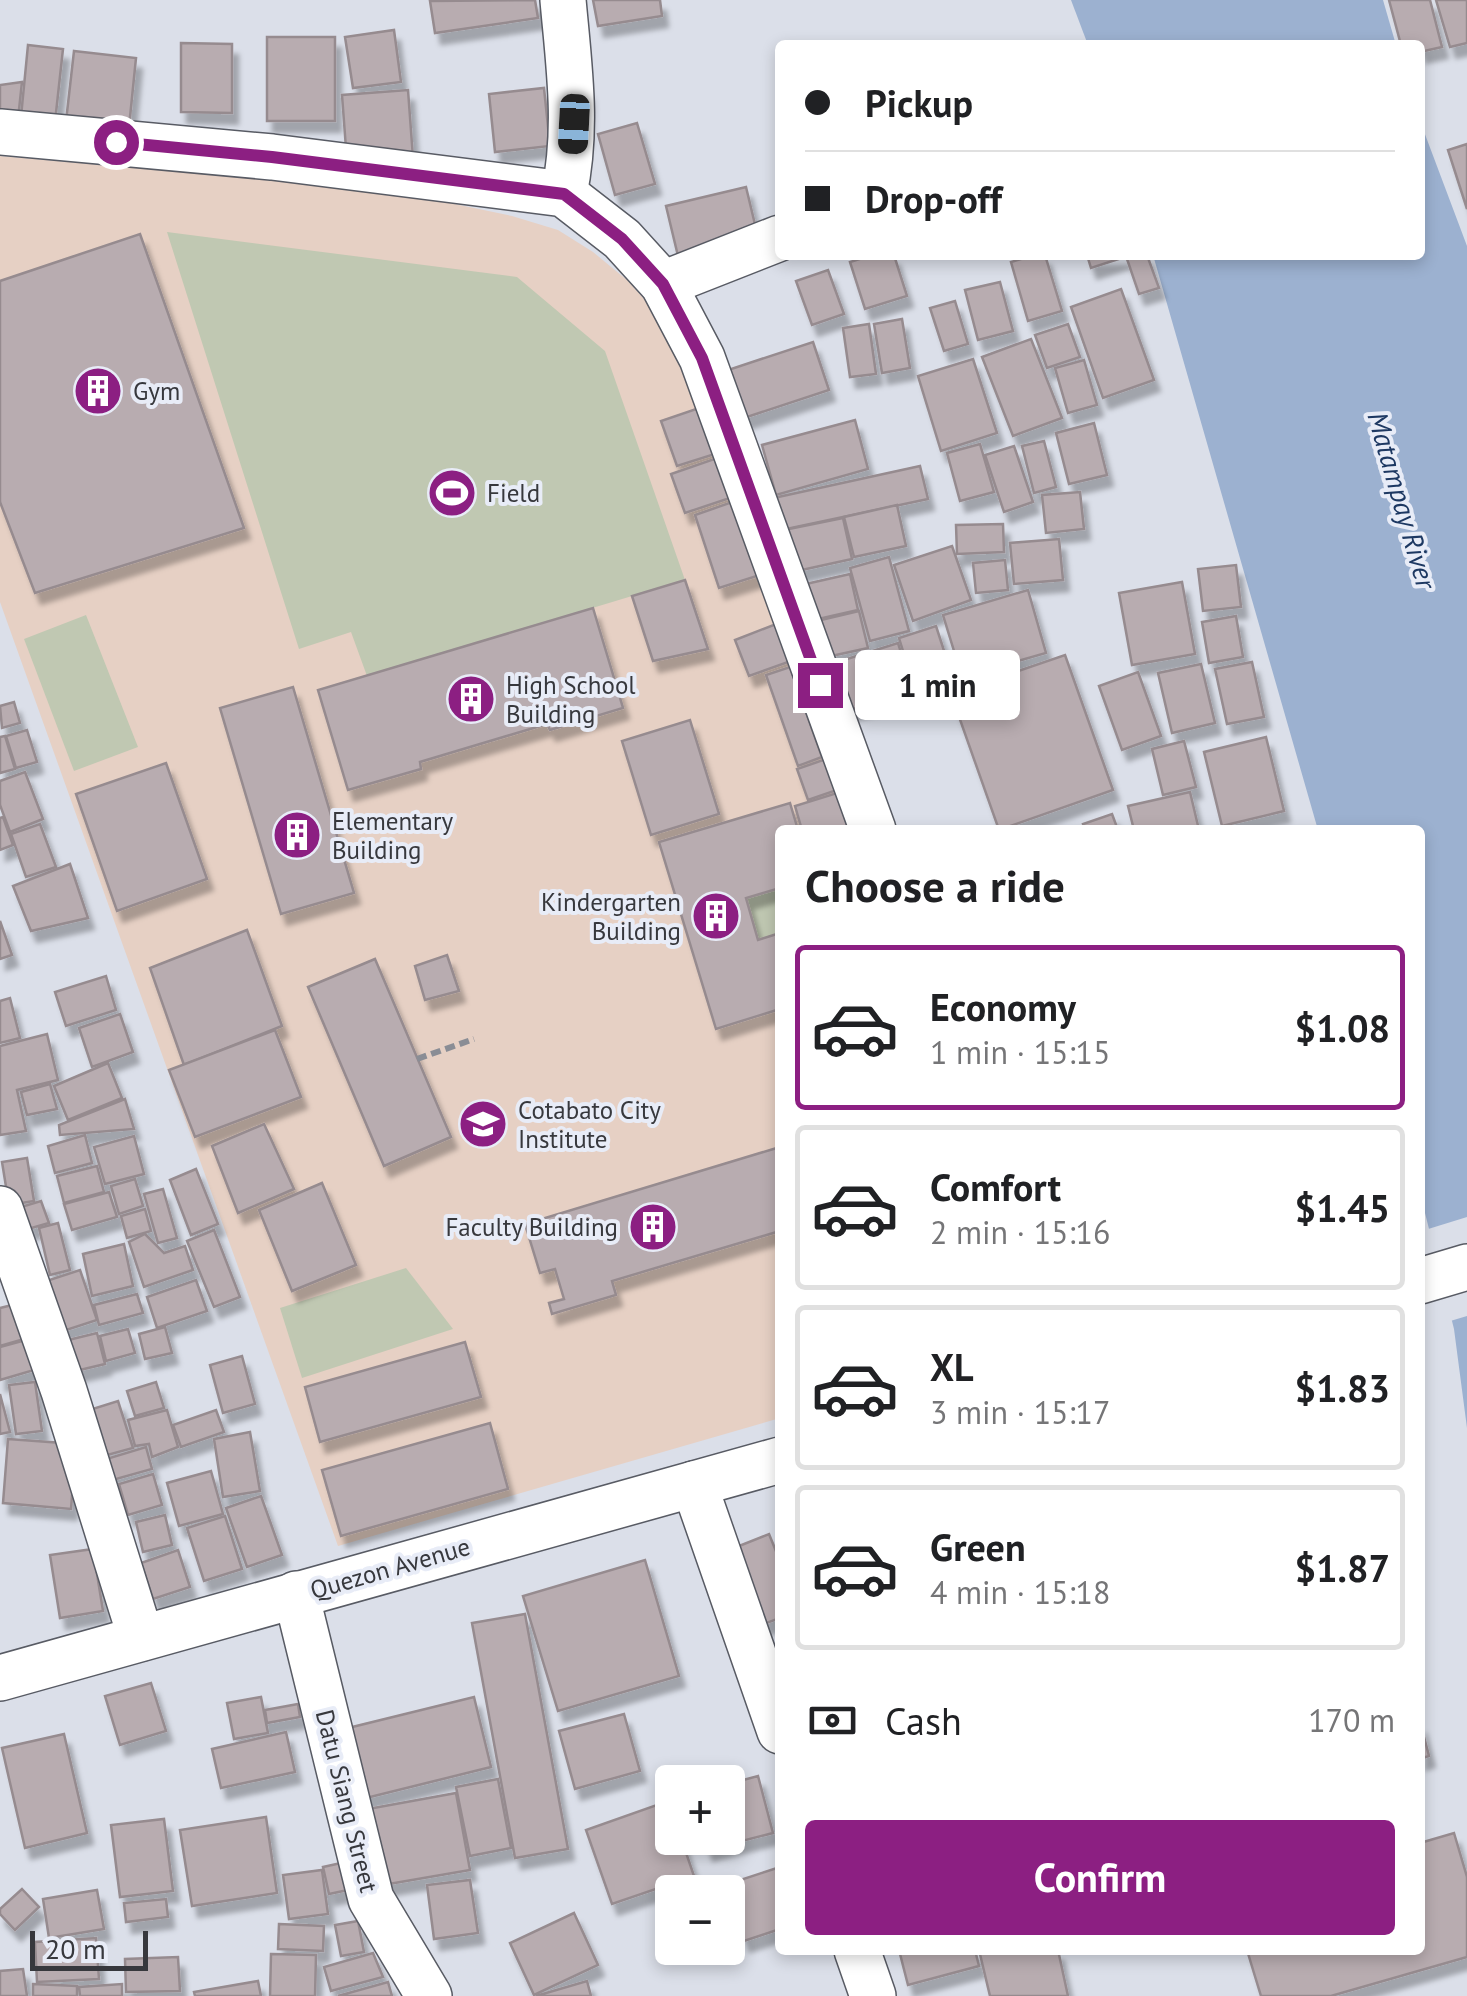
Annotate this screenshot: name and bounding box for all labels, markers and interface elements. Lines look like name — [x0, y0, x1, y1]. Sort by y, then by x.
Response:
text: Pickup — [865, 78, 973, 127]
car — [557, 93, 591, 155]
route start — [94, 120, 139, 165]
text: Drop-off — [865, 174, 1002, 223]
building icon: Gym — [72, 365, 124, 417]
place label: Gym — [133, 375, 180, 407]
water label: Matampay River — [1360, 407, 1446, 594]
sports icon: Field — [426, 467, 478, 519]
place label: Field — [487, 477, 540, 509]
callout: 1 min — [855, 650, 1020, 720]
route end — [798, 663, 843, 708]
text: 1 min — [898, 664, 977, 706]
place label: High School Building — [506, 669, 636, 730]
building icon: High School Building — [445, 673, 497, 725]
place label: Elementary Building — [332, 805, 453, 866]
building icon: Elementary Building — [271, 809, 323, 861]
text: Choose a ride — [805, 856, 1065, 914]
place label: Kindergarten Building — [541, 886, 681, 947]
building icon: Kindergarten Building — [690, 890, 742, 942]
text: Economy — [930, 982, 1076, 1031]
icon: car — [810, 983, 900, 1073]
text: $1.08 — [1294, 1003, 1390, 1052]
text: 1 min · 15:15 — [930, 1031, 1110, 1073]
place label: Cotabato City Institute — [518, 1094, 661, 1155]
school or university icon: Cotabato City Institute — [457, 1098, 509, 1150]
text: Comfort — [930, 1162, 1061, 1211]
icon: car — [810, 1163, 900, 1253]
text: $1.45 — [1294, 1183, 1390, 1232]
building icon: Faculty Building — [627, 1201, 679, 1253]
place label: Faculty Building — [445, 1211, 618, 1243]
text: 2 min · 15:16 — [930, 1211, 1110, 1253]
text: XL — [930, 1342, 974, 1391]
icon: car — [810, 1343, 900, 1433]
text: $1.83 — [1294, 1363, 1390, 1412]
text: 3 min · 15:17 — [930, 1391, 1110, 1433]
text: Green — [930, 1522, 1026, 1571]
icon: car — [810, 1523, 900, 1613]
street label: Quezon Avenue — [306, 1530, 474, 1606]
text: $1.87 — [1294, 1543, 1390, 1592]
text: 4 min · 15:18 — [930, 1571, 1110, 1613]
icon: cash — [805, 1693, 860, 1748]
text: Cash — [885, 1696, 962, 1745]
text: 170 m — [1308, 1699, 1395, 1741]
street label: Datu Siang Street — [309, 1706, 385, 1896]
map controls — [655, 1765, 745, 1965]
button: + — [655, 1765, 745, 1855]
button: Confirm — [805, 1820, 1395, 1935]
button: − — [655, 1875, 745, 1965]
scale bar — [30, 1926, 148, 1970]
text: 20 m — [45, 1930, 106, 1967]

